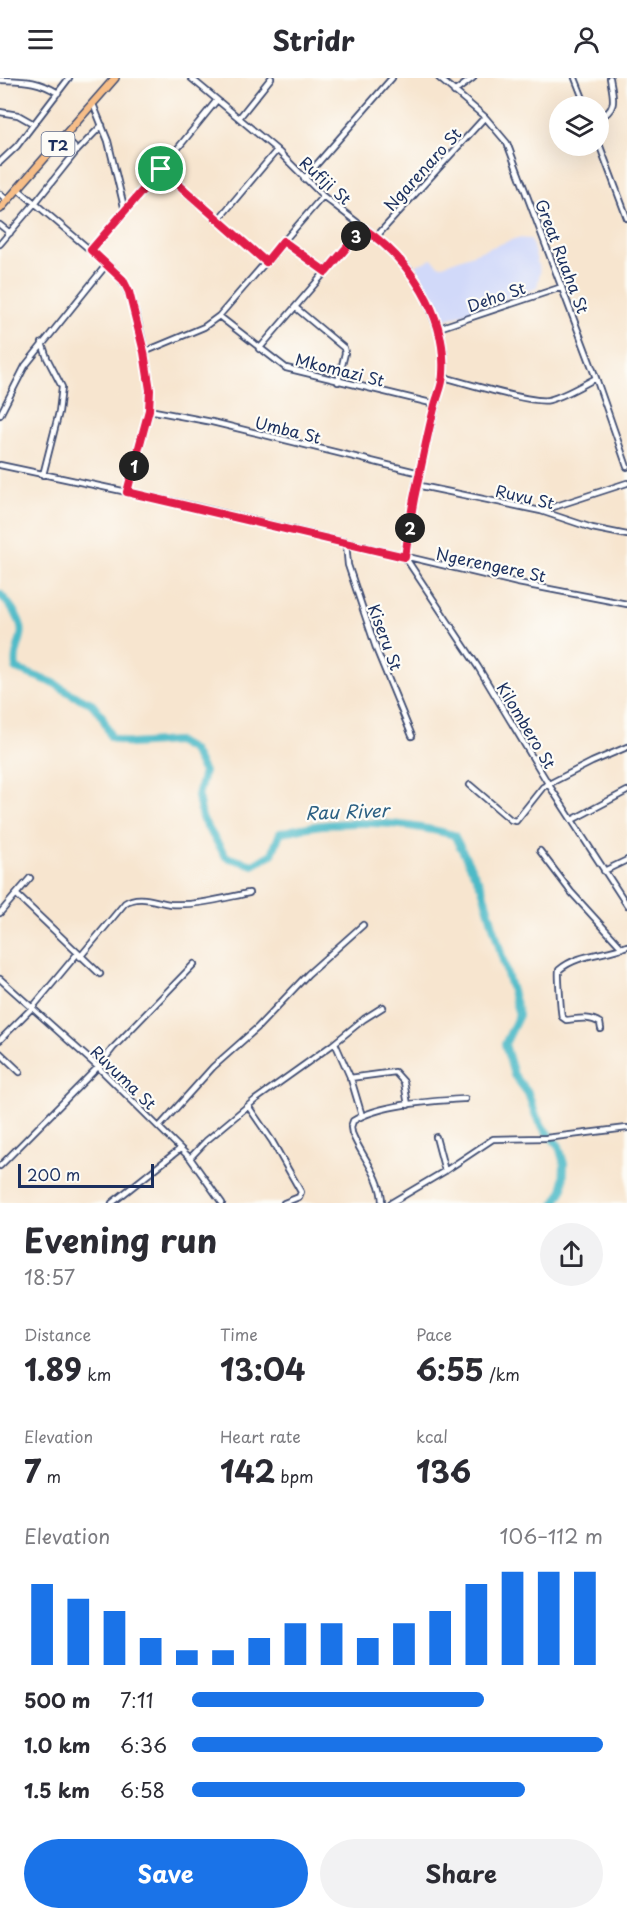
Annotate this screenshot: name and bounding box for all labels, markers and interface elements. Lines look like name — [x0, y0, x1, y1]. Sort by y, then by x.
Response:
text: Stridr — [272, 19, 355, 60]
icon: menu — [24, 23, 57, 56]
icon: person — [570, 23, 603, 56]
map controls — [549, 96, 609, 156]
button: layers — [549, 96, 609, 156]
street label: Ngarenaro St — [378, 122, 466, 216]
road number: T2 — [42, 132, 74, 156]
pin — [135, 143, 186, 194]
street label: Rufiji St — [295, 150, 357, 210]
icon: arrive — [144, 152, 177, 185]
street label: Great Ruaha St — [530, 195, 596, 317]
pin: 3 — [341, 221, 371, 251]
text: 3 — [351, 224, 361, 248]
street label: Deho St — [464, 275, 528, 317]
street label: Mkomazi St — [293, 346, 387, 392]
street label: Umba St — [252, 409, 324, 449]
pin: 1 — [119, 451, 149, 481]
text: 1 — [130, 454, 138, 478]
street label: Ruvu St — [493, 478, 557, 514]
pin: 2 — [395, 513, 425, 543]
text: 2 — [404, 516, 416, 540]
street label: Ngerengere St — [434, 541, 548, 587]
street label: Kiseru St — [363, 600, 409, 674]
street label: Kilombero St — [492, 677, 562, 773]
water label: Rau River — [305, 796, 392, 826]
street label: Ruvuma St — [86, 1039, 162, 1115]
scale bar — [18, 1161, 154, 1188]
text: 200 m — [27, 1162, 80, 1186]
text: Evening run — [24, 1214, 217, 1264]
button: share — [540, 1223, 603, 1286]
text: 18:57 — [24, 1262, 75, 1292]
text: Distance — [24, 1322, 91, 1346]
text: Time — [220, 1322, 258, 1346]
text: Pace — [416, 1322, 452, 1346]
text: 1.89 — [24, 1346, 82, 1391]
text: 13:04 — [220, 1346, 305, 1391]
text: 6:55 — [416, 1346, 484, 1391]
text: km — [82, 1362, 111, 1386]
text: /km — [484, 1362, 520, 1386]
text: Elevation — [24, 1424, 93, 1448]
text: Heart rate — [220, 1424, 301, 1448]
text: kcal — [416, 1424, 448, 1448]
text: 7 — [24, 1448, 41, 1493]
text: 142 — [220, 1448, 275, 1493]
text: 136 — [416, 1448, 471, 1493]
text: m — [41, 1464, 61, 1488]
text: bpm — [275, 1464, 314, 1488]
text: Elevation — [24, 1521, 110, 1551]
text: 106–112 m — [500, 1521, 603, 1551]
text: 500 m — [24, 1685, 91, 1715]
text: 7:11 — [120, 1685, 154, 1715]
text: 1.0 km — [24, 1730, 91, 1760]
text: 6:36 — [120, 1730, 167, 1760]
text: 1.5 km — [24, 1775, 90, 1805]
text: 6:58 — [120, 1775, 165, 1805]
button: Save — [24, 1839, 308, 1908]
button: Share — [320, 1839, 603, 1908]

